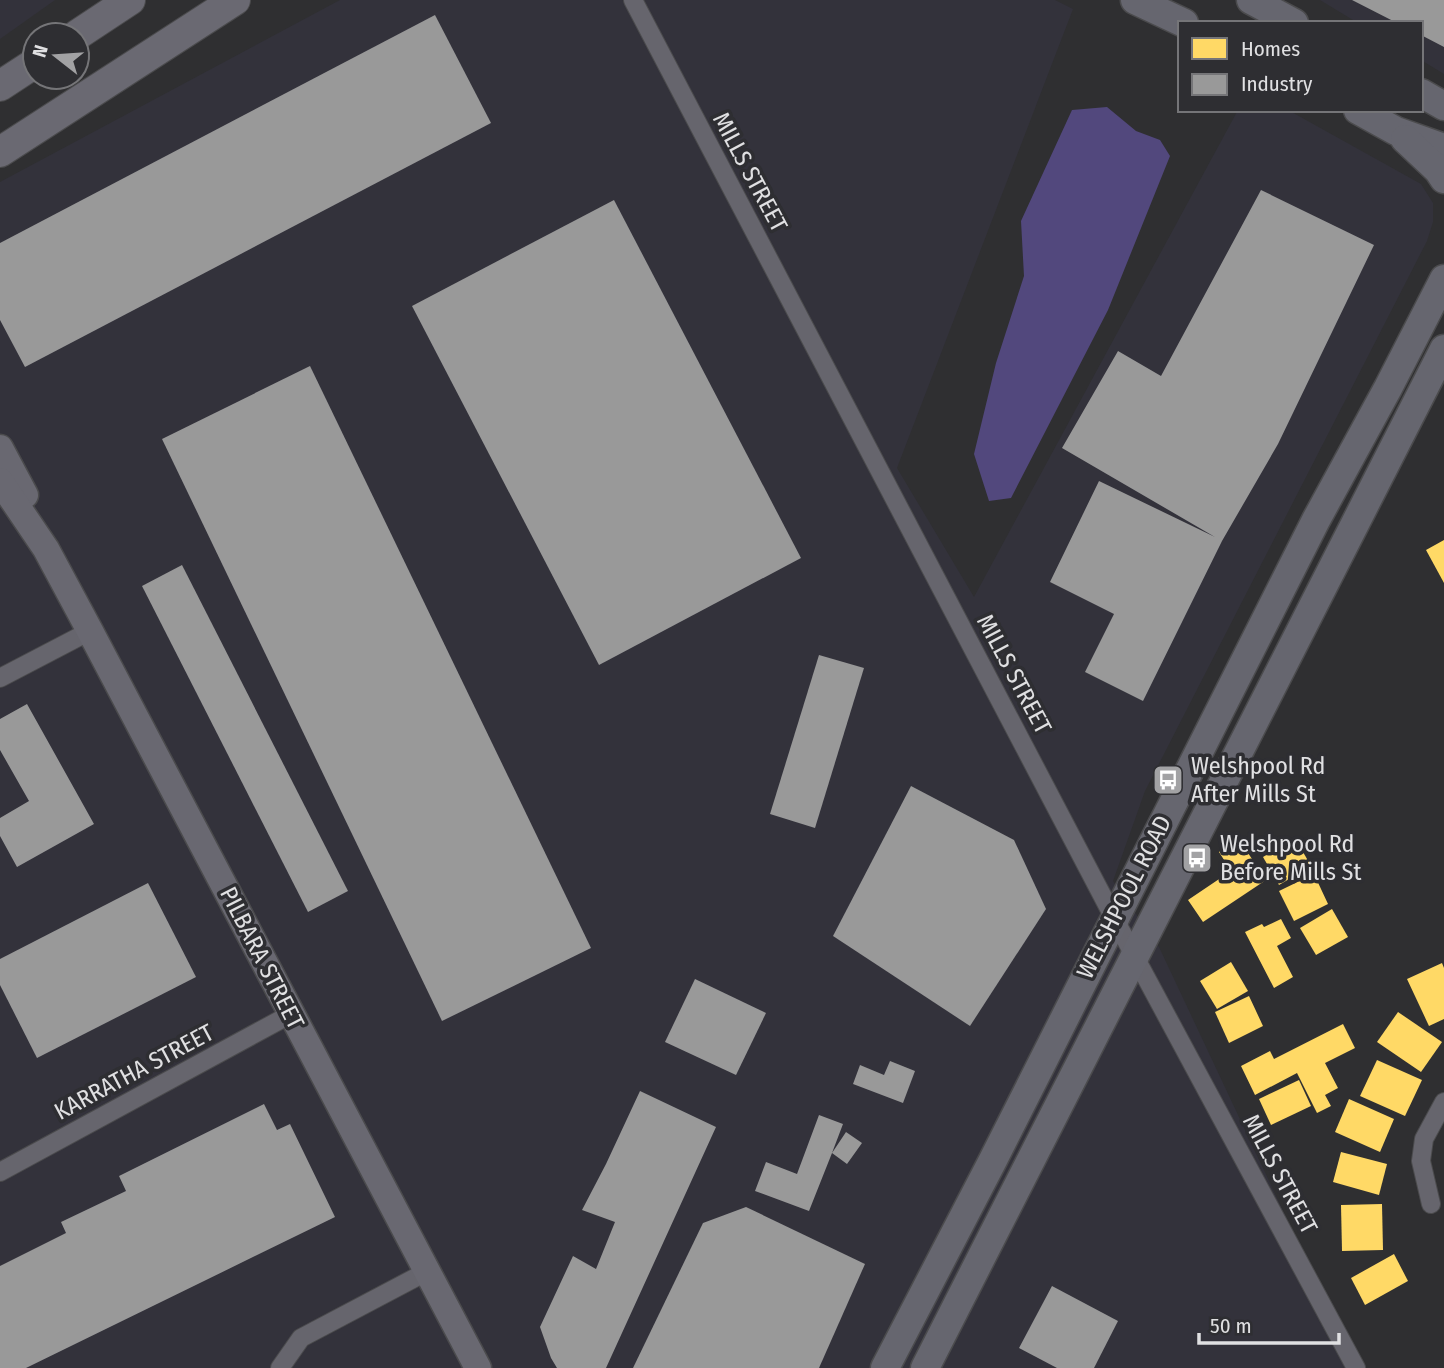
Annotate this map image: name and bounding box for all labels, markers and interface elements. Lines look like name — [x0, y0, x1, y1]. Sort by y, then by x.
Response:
north arrow — [21, 21, 91, 91]
legend — [1178, 21, 1423, 112]
text: Homes — [1241, 36, 1300, 62]
text: N — [28, 42, 53, 60]
text: Industry — [1241, 71, 1313, 97]
street label: MILLS STREET — [707, 108, 793, 236]
street label: MILLS STREET — [971, 610, 1057, 738]
place label: Welshpool Rd After Mills St — [1191, 752, 1325, 808]
bus stop icon: Welshpool Rd After Mills St — [1151, 763, 1185, 797]
street label: WELSHPOOL ROAD — [1071, 811, 1177, 983]
place label: Welshpool Rd Before Mills St — [1220, 830, 1361, 886]
bus stop icon: Welshpool Rd Before Mills St — [1180, 841, 1214, 875]
street label: PILBARA STREET — [214, 882, 310, 1034]
street label: KARRATHA STREET — [50, 1018, 218, 1126]
street label: MILLS STREET — [1237, 1110, 1323, 1238]
scale bar — [1199, 1302, 1339, 1346]
text: 50 m — [1210, 1313, 1252, 1339]

